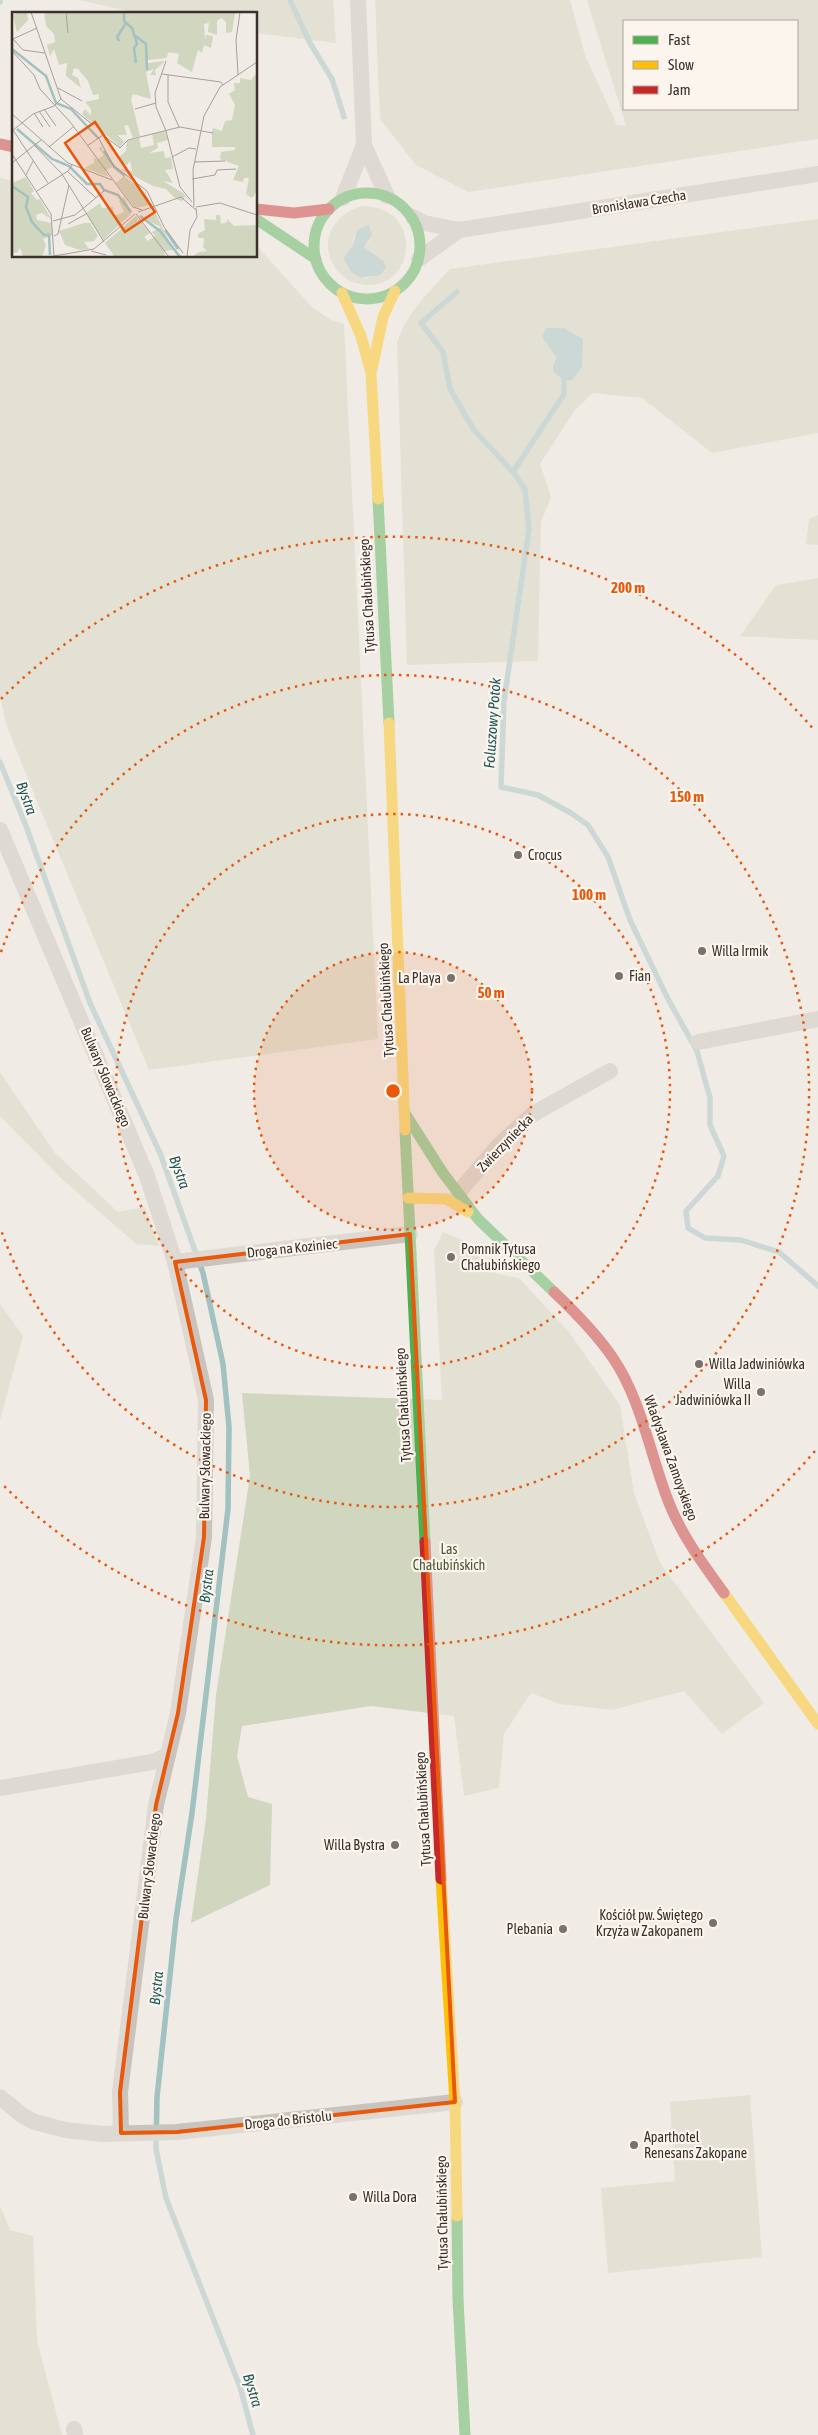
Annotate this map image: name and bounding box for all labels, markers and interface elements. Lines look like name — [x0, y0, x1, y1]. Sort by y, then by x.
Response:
inset map — [12, 12, 258, 258]
legend — [623, 20, 798, 110]
text: Fast — [668, 31, 690, 48]
text: Slow — [668, 56, 694, 73]
text: Jam — [668, 81, 691, 98]
street label: Bronisława Czecha — [591, 187, 687, 217]
street label: Tytusa Chałubińskiego — [356, 538, 378, 654]
text: 200 m — [611, 579, 645, 596]
water label: Foluszowy Potok — [480, 677, 504, 769]
water label: Bystra — [13, 779, 41, 817]
text: 150 m — [670, 788, 704, 805]
place label: Crocus — [528, 847, 562, 863]
marker: Crocus — [512, 849, 524, 861]
text: 100 m — [572, 886, 606, 903]
street label: Tytusa Chałubińskiego — [375, 942, 397, 1058]
place label: Willa Irmik — [712, 943, 768, 959]
marker: Willa Irmik — [696, 945, 708, 957]
place label: Fian — [629, 968, 651, 984]
place label: La Playa — [398, 970, 441, 986]
marker: Fian — [613, 970, 625, 982]
marker: La Playa — [445, 972, 457, 984]
text: 50 m — [478, 984, 505, 1001]
street label: Bulwary Słowackiego — [78, 1025, 134, 1129]
centre of rings — [384, 1082, 402, 1100]
street label: Zwierzyniecka — [474, 1111, 536, 1175]
water label: Bystra — [166, 1153, 194, 1191]
street label: Droga na Koziniec — [246, 1235, 339, 1261]
place label: Pomnik Tytusa Chałubińskiego — [461, 1241, 540, 1273]
marker: Pomnik Tytusa Chałubińskiego — [445, 1251, 457, 1263]
street label: Tytusa Chałubińskiego — [392, 1347, 414, 1463]
place label: Willa Jadwiniówka — [709, 1356, 805, 1372]
marker: Willa Jadwiniówka — [693, 1358, 705, 1370]
place label: Willa Jadwiniówka II — [675, 1376, 751, 1408]
marker: Willa Jadwiniówka II — [755, 1386, 767, 1398]
street label: Władysława Zamoyskiego — [641, 1393, 701, 1523]
street label: Bulwary Słowackiego — [196, 1412, 214, 1520]
park label: Las Chałubińskich — [413, 1541, 485, 1573]
water label: Bystra — [196, 1568, 217, 1604]
street label: Tytusa Chałubińskiego — [412, 1751, 434, 1867]
street label: Bulwary Słowackiego — [135, 1812, 163, 1920]
place label: Willa Bystra — [324, 1837, 385, 1853]
marker: Willa Bystra — [389, 1839, 401, 1851]
place label: Kościół pw. Świętego Krzyża w Zakopanem — [596, 1907, 703, 1939]
marker: Kościół pw. Świętego Krzyża w Zakopanem — [707, 1917, 719, 1929]
place label: Plebania — [507, 1921, 553, 1937]
marker: Plebania — [557, 1923, 569, 1935]
water label: Bystra — [146, 1970, 166, 2006]
street label: Droga do Bristolu — [244, 2107, 332, 2133]
place label: Aparthotel Renesans Zakopane — [644, 2129, 747, 2161]
marker: Aparthotel Renesans Zakopane — [628, 2139, 640, 2151]
street label: Tytusa Chałubińskiego — [433, 2155, 451, 2271]
place label: Willa Dora — [363, 2189, 417, 2205]
marker: Willa Dora — [347, 2191, 359, 2203]
water label: Bystra — [240, 2371, 266, 2409]

